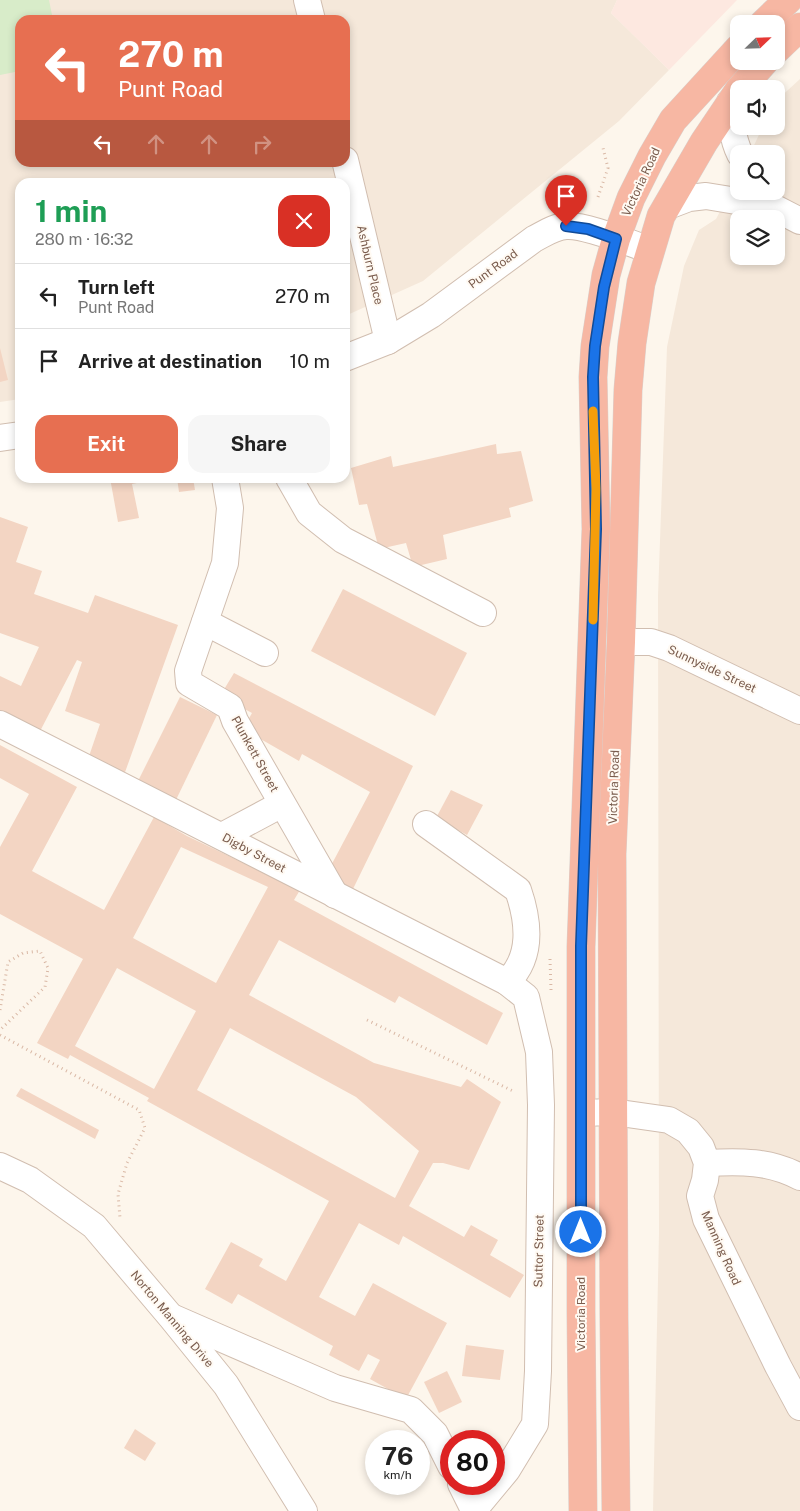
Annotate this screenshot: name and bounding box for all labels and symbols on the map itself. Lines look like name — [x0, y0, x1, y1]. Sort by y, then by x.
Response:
north arrow — [730, 15, 785, 70]
street label: Victoria Road — [619, 145, 663, 219]
pin — [545, 175, 587, 226]
street label: Ashburn Place — [354, 224, 386, 306]
street label: Punt Road — [466, 246, 520, 292]
street label: Sunnyside Street — [666, 642, 759, 696]
street label: Plunkett Street — [228, 714, 282, 795]
street label: Victoria Road — [606, 750, 622, 824]
street label: Digby Street — [220, 830, 289, 876]
position arrow — [554, 1205, 606, 1257]
street label: Manning Road — [698, 1209, 744, 1287]
street label: Suttor Street — [531, 1214, 547, 1288]
street label: Norton Manning Drive — [128, 1268, 217, 1370]
street label: Victoria Road — [574, 1277, 588, 1351]
speed limit sign: 80 — [440, 1430, 505, 1495]

